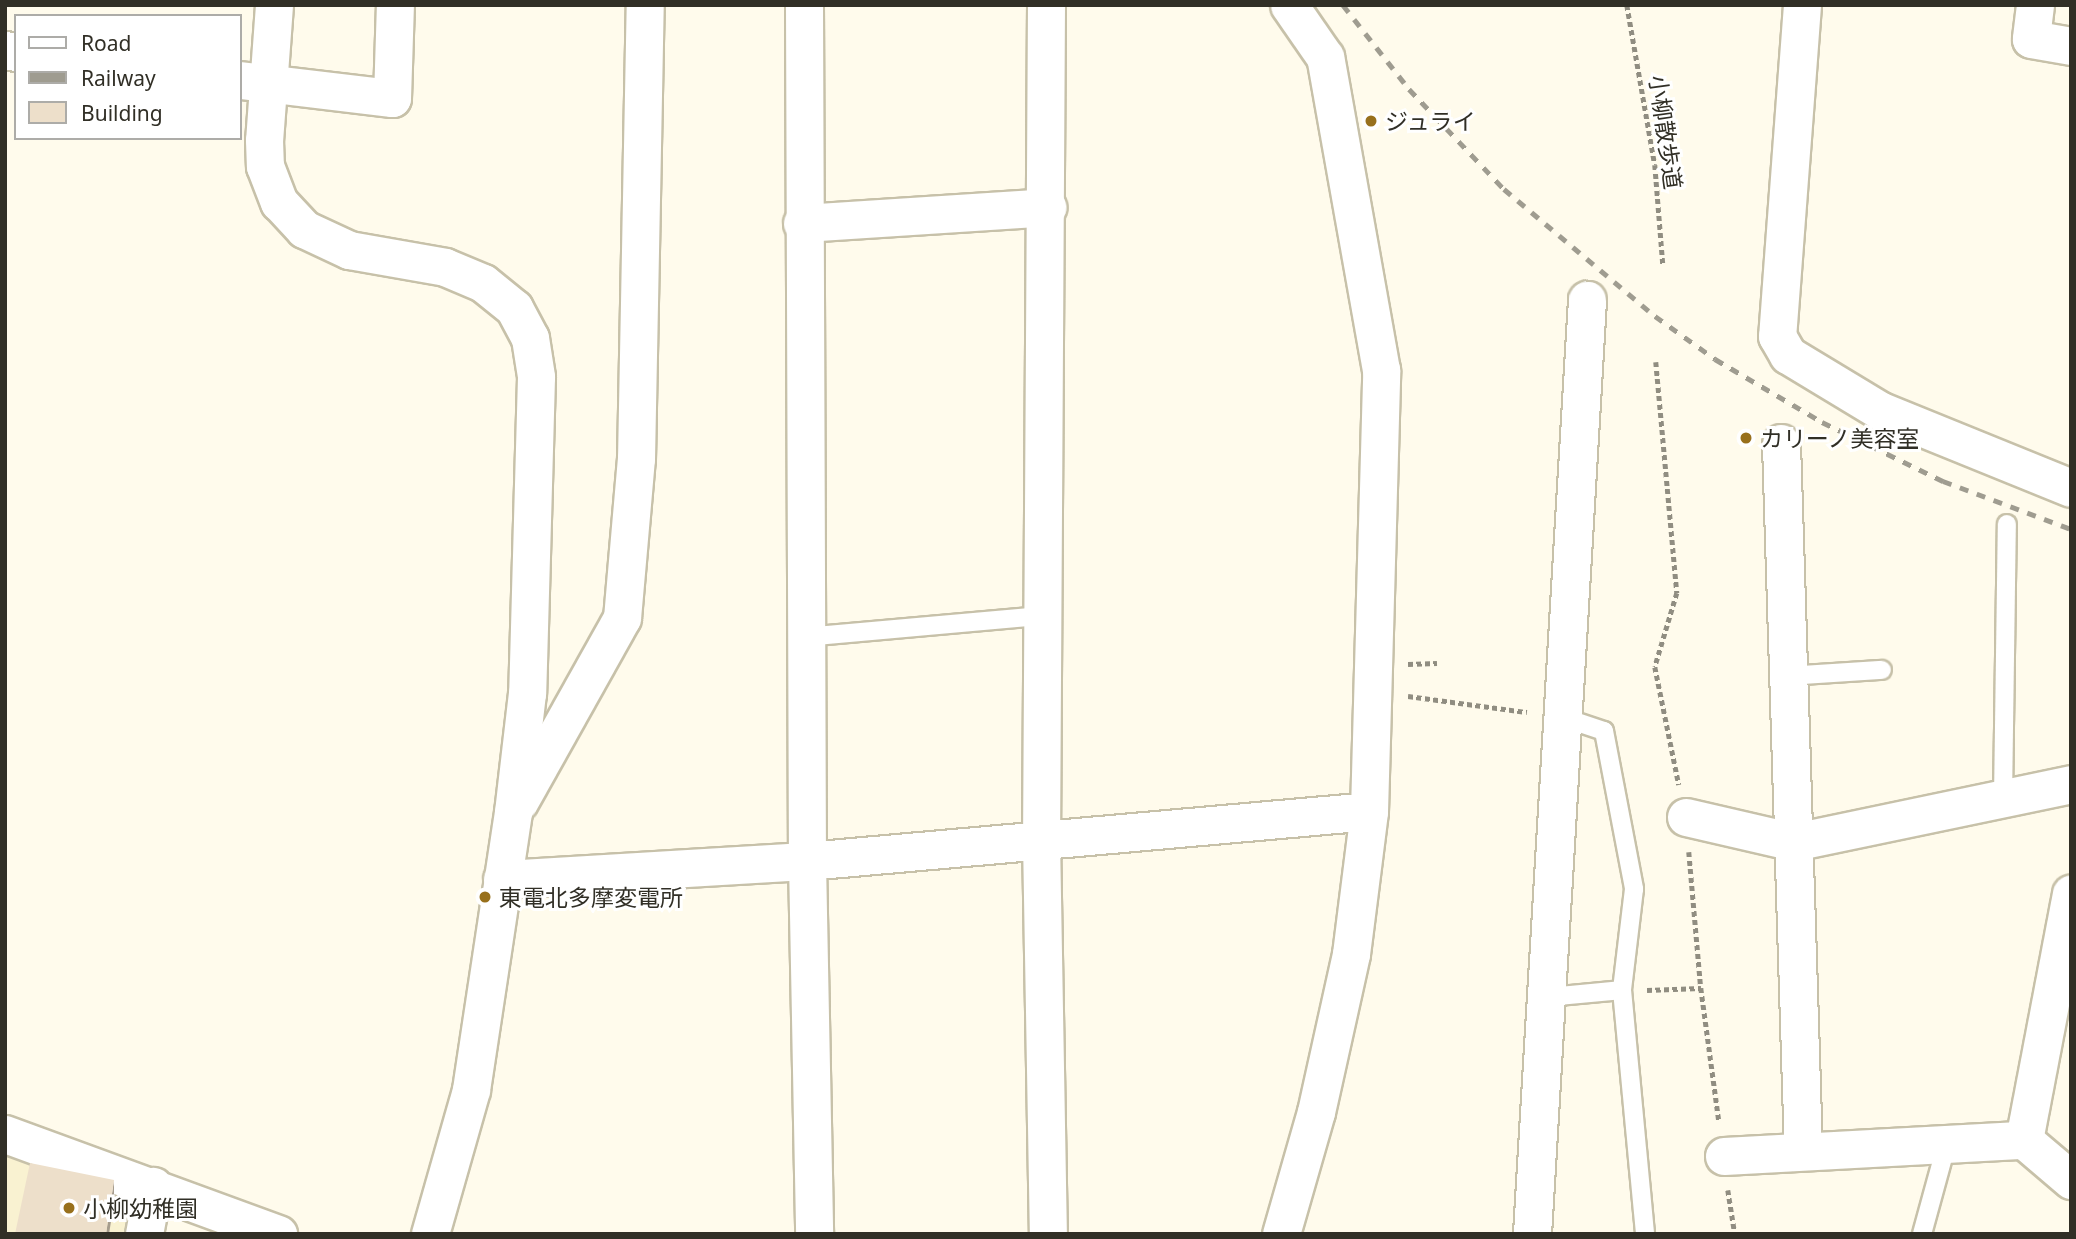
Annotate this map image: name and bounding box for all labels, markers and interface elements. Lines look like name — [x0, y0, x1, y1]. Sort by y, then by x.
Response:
legend — [14, 14, 242, 140]
text: Road — [81, 29, 131, 57]
text: Railway — [81, 64, 156, 92]
street label: 小柳散歩道 — [1644, 73, 1688, 191]
text: Building — [81, 99, 163, 127]
place label: ジュライ — [1385, 107, 1477, 135]
marker: ジュライ — [1363, 113, 1379, 129]
place label: カリーノ美容室 — [1760, 424, 1921, 452]
marker: カリーノ美容室 — [1738, 430, 1754, 446]
place label: 東電北多摩変電所 — [499, 883, 683, 911]
marker: 東電北多摩変電所 — [477, 889, 493, 905]
place label: 小柳幼稚園 — [83, 1194, 198, 1222]
marker: 小柳幼稚園 — [61, 1200, 77, 1216]

